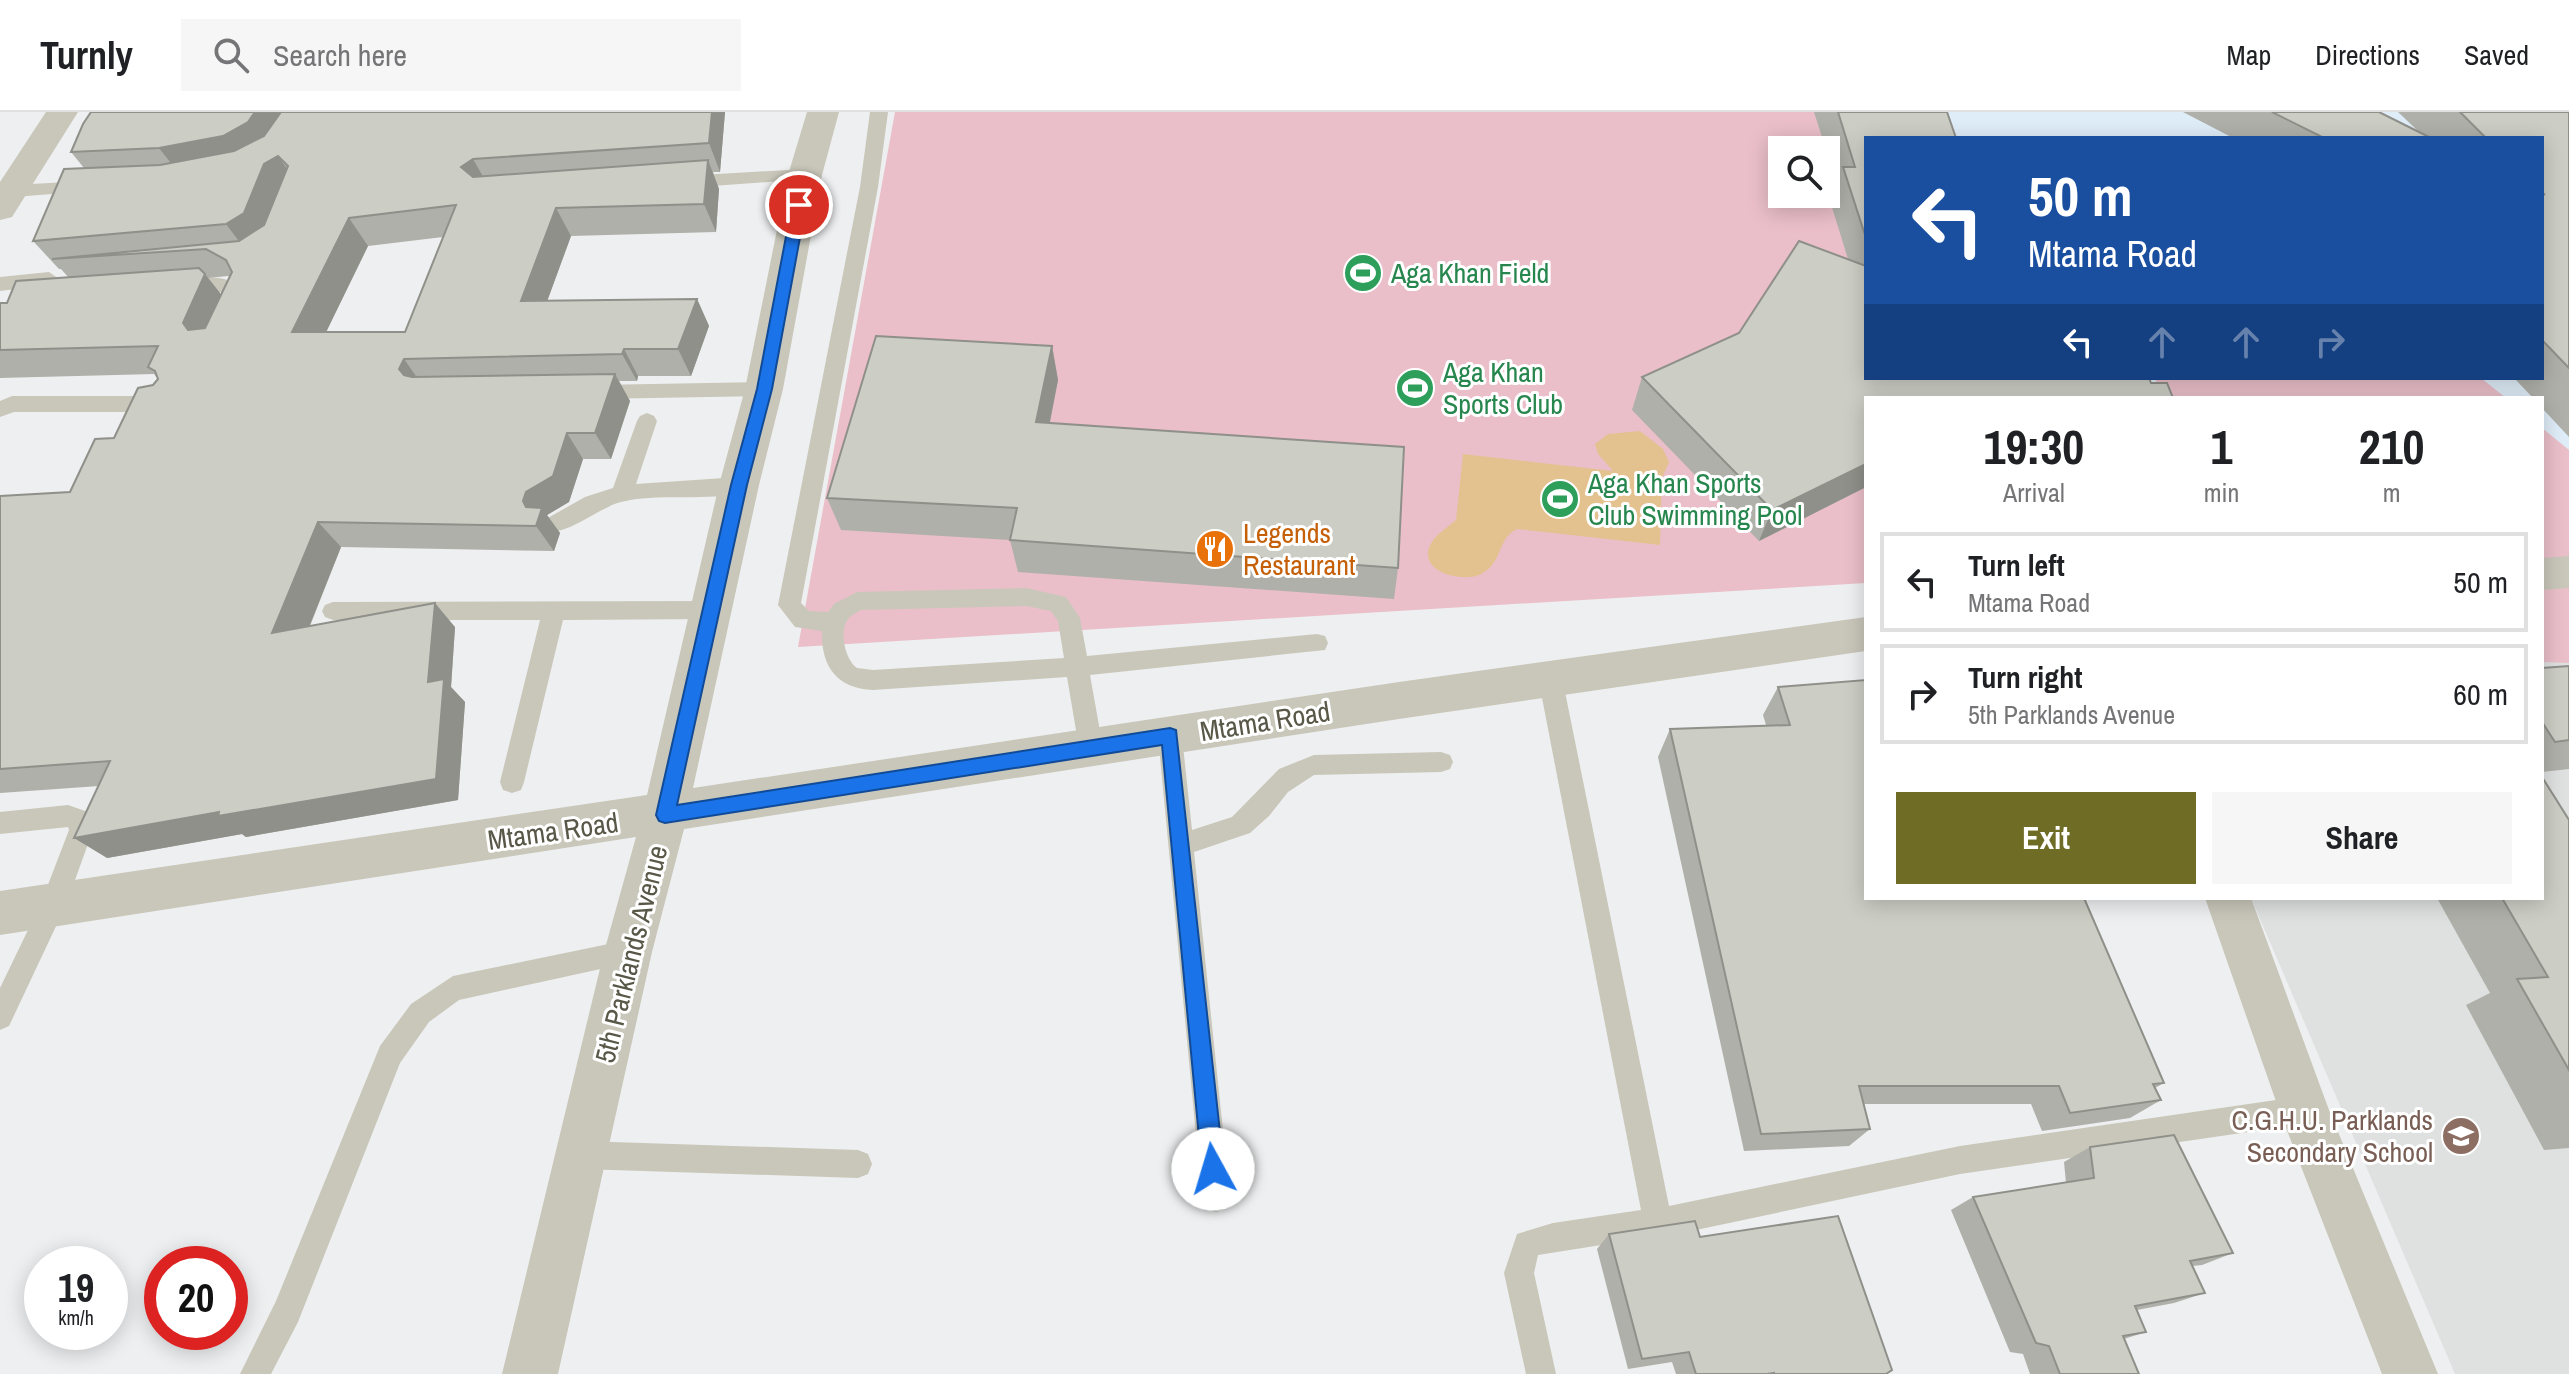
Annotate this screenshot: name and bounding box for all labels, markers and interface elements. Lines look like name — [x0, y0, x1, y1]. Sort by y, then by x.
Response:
search box — [181, 19, 741, 91]
text: Turnly — [40, 30, 133, 81]
icon: search — [209, 33, 253, 77]
text: Search here — [273, 35, 407, 75]
text: Map — [2227, 36, 2271, 74]
text: Directions — [2315, 36, 2420, 74]
text: Saved — [2464, 36, 2529, 74]
map controls — [1768, 136, 1840, 208]
button: search — [1768, 136, 1840, 208]
text: 50 m — [2028, 158, 2133, 233]
icon: left — [1896, 168, 2000, 272]
pin — [765, 171, 833, 239]
icon: arrive — [777, 183, 821, 227]
text: Mtama Road — [2028, 230, 2197, 278]
sports icon: Aga Khan Field — [1342, 252, 1384, 294]
place label: Aga Khan Field — [1390, 254, 1549, 292]
icon: left — [2056, 320, 2100, 364]
icon: ahead — [2140, 320, 2184, 364]
icon: ahead — [2224, 320, 2268, 364]
icon: right — [2308, 320, 2352, 364]
place label: Aga Khan Sports Club — [1442, 353, 1563, 423]
sports icon: Aga Khan Sports Club — [1394, 367, 1436, 409]
text: 19:30 — [1984, 414, 2084, 479]
text: 1 — [2211, 414, 2232, 479]
text: 210 — [2359, 414, 2424, 479]
place label: Aga Khan Sports Club Swimming Pool — [1587, 464, 1802, 534]
text: Arrival — [2003, 475, 2065, 510]
text: min — [2204, 475, 2239, 510]
text: m — [2383, 475, 2401, 510]
sports icon: Aga Khan Sports Club Swimming Pool — [1539, 478, 1581, 520]
place label: Legends Restaurant — [1243, 514, 1355, 584]
restaurant icon: Legends Restaurant — [1194, 528, 1236, 570]
text: Turn left — [1968, 545, 2065, 585]
icon: left — [1900, 560, 1944, 604]
text: 50 m — [2453, 562, 2508, 602]
text: Mtama Road — [1968, 585, 2090, 620]
text: Turn right — [1968, 657, 2082, 697]
icon: right — [1900, 672, 1944, 716]
text: 60 m — [2453, 674, 2508, 714]
street label: Mtama Road — [1197, 692, 1333, 750]
text: 5th Parklands Avenue — [1968, 697, 2175, 732]
button: Exit — [1896, 792, 2196, 884]
button: Share — [2212, 792, 2512, 884]
street label: Mtama Road — [485, 803, 621, 859]
street label: 5th Parklands Avenue — [586, 841, 676, 1067]
place label: C.G.H.U. Parklands Secondary School — [2231, 1101, 2433, 1171]
school or university icon: C.G.H.U. Parklands Secondary School — [2440, 1115, 2482, 1157]
position arrow — [1171, 1127, 1255, 1211]
speed limit sign: 20 — [144, 1246, 248, 1350]
text: 19 — [58, 1261, 94, 1314]
text: km/h — [58, 1304, 94, 1331]

